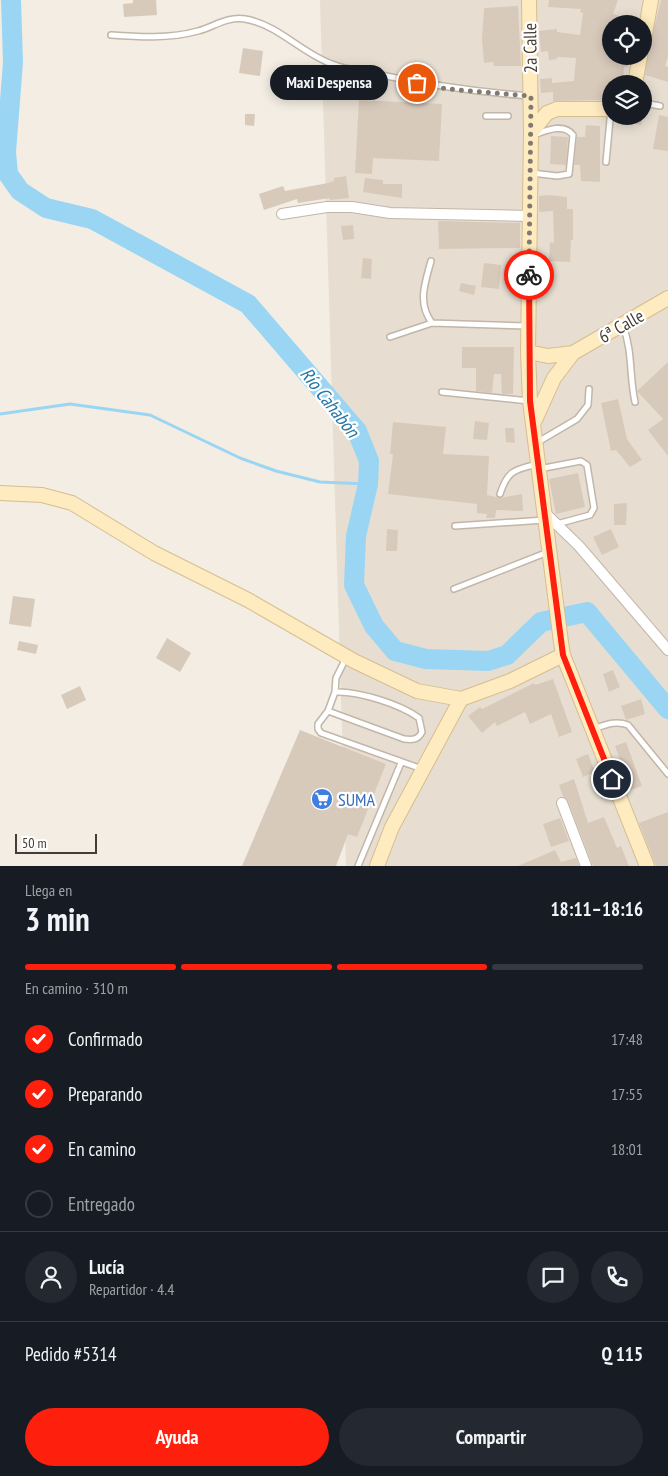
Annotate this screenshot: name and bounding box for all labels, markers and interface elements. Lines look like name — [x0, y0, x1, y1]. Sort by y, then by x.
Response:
map controls — [602, 15, 652, 125]
button: locate — [602, 15, 652, 65]
street label: 2a Calle — [518, 23, 542, 73]
pin — [396, 62, 438, 104]
callout: Maxi Despensa — [270, 66, 387, 100]
icon: bag — [403, 69, 431, 97]
text: Maxi Despensa — [286, 72, 372, 92]
button: layers — [602, 75, 652, 125]
courier — [504, 250, 554, 300]
icon: bike — [515, 261, 543, 289]
street label: 6ª Calle — [594, 304, 648, 348]
water label: Río Cahabón — [295, 362, 366, 443]
pin — [591, 758, 633, 800]
icon: home — [598, 765, 626, 793]
supermarket icon: SUMA — [310, 787, 334, 811]
place label: SUMA — [338, 788, 376, 811]
scale bar — [15, 831, 98, 854]
text: 50 m — [22, 834, 47, 852]
text: Llega en — [25, 880, 72, 900]
text: 18:11–18:16 — [550, 897, 643, 921]
text: 3 min — [25, 898, 90, 940]
text: En camino · 310 m — [25, 978, 128, 998]
icon: check — [25, 1025, 53, 1053]
text: Confirmado — [68, 1027, 143, 1051]
text: 17:48 — [611, 1029, 643, 1049]
icon: check — [25, 1080, 53, 1108]
text: Preparando — [68, 1082, 143, 1106]
text: 17:55 — [611, 1084, 643, 1104]
icon: check — [25, 1135, 53, 1163]
text: En camino — [68, 1137, 136, 1161]
text: 18:01 — [611, 1139, 643, 1159]
text: Entregado — [68, 1192, 135, 1216]
button: person — [25, 1251, 77, 1303]
button: chat — [527, 1251, 579, 1303]
button: phone — [591, 1251, 643, 1303]
text: Lucía — [89, 1255, 124, 1279]
text: Repartidor · 4.4 — [89, 1279, 174, 1299]
text: Pedido #5314 — [25, 1342, 116, 1366]
text: Q 115 — [602, 1342, 643, 1366]
button: Ayuda — [25, 1408, 329, 1466]
button: Compartir — [339, 1408, 643, 1466]

